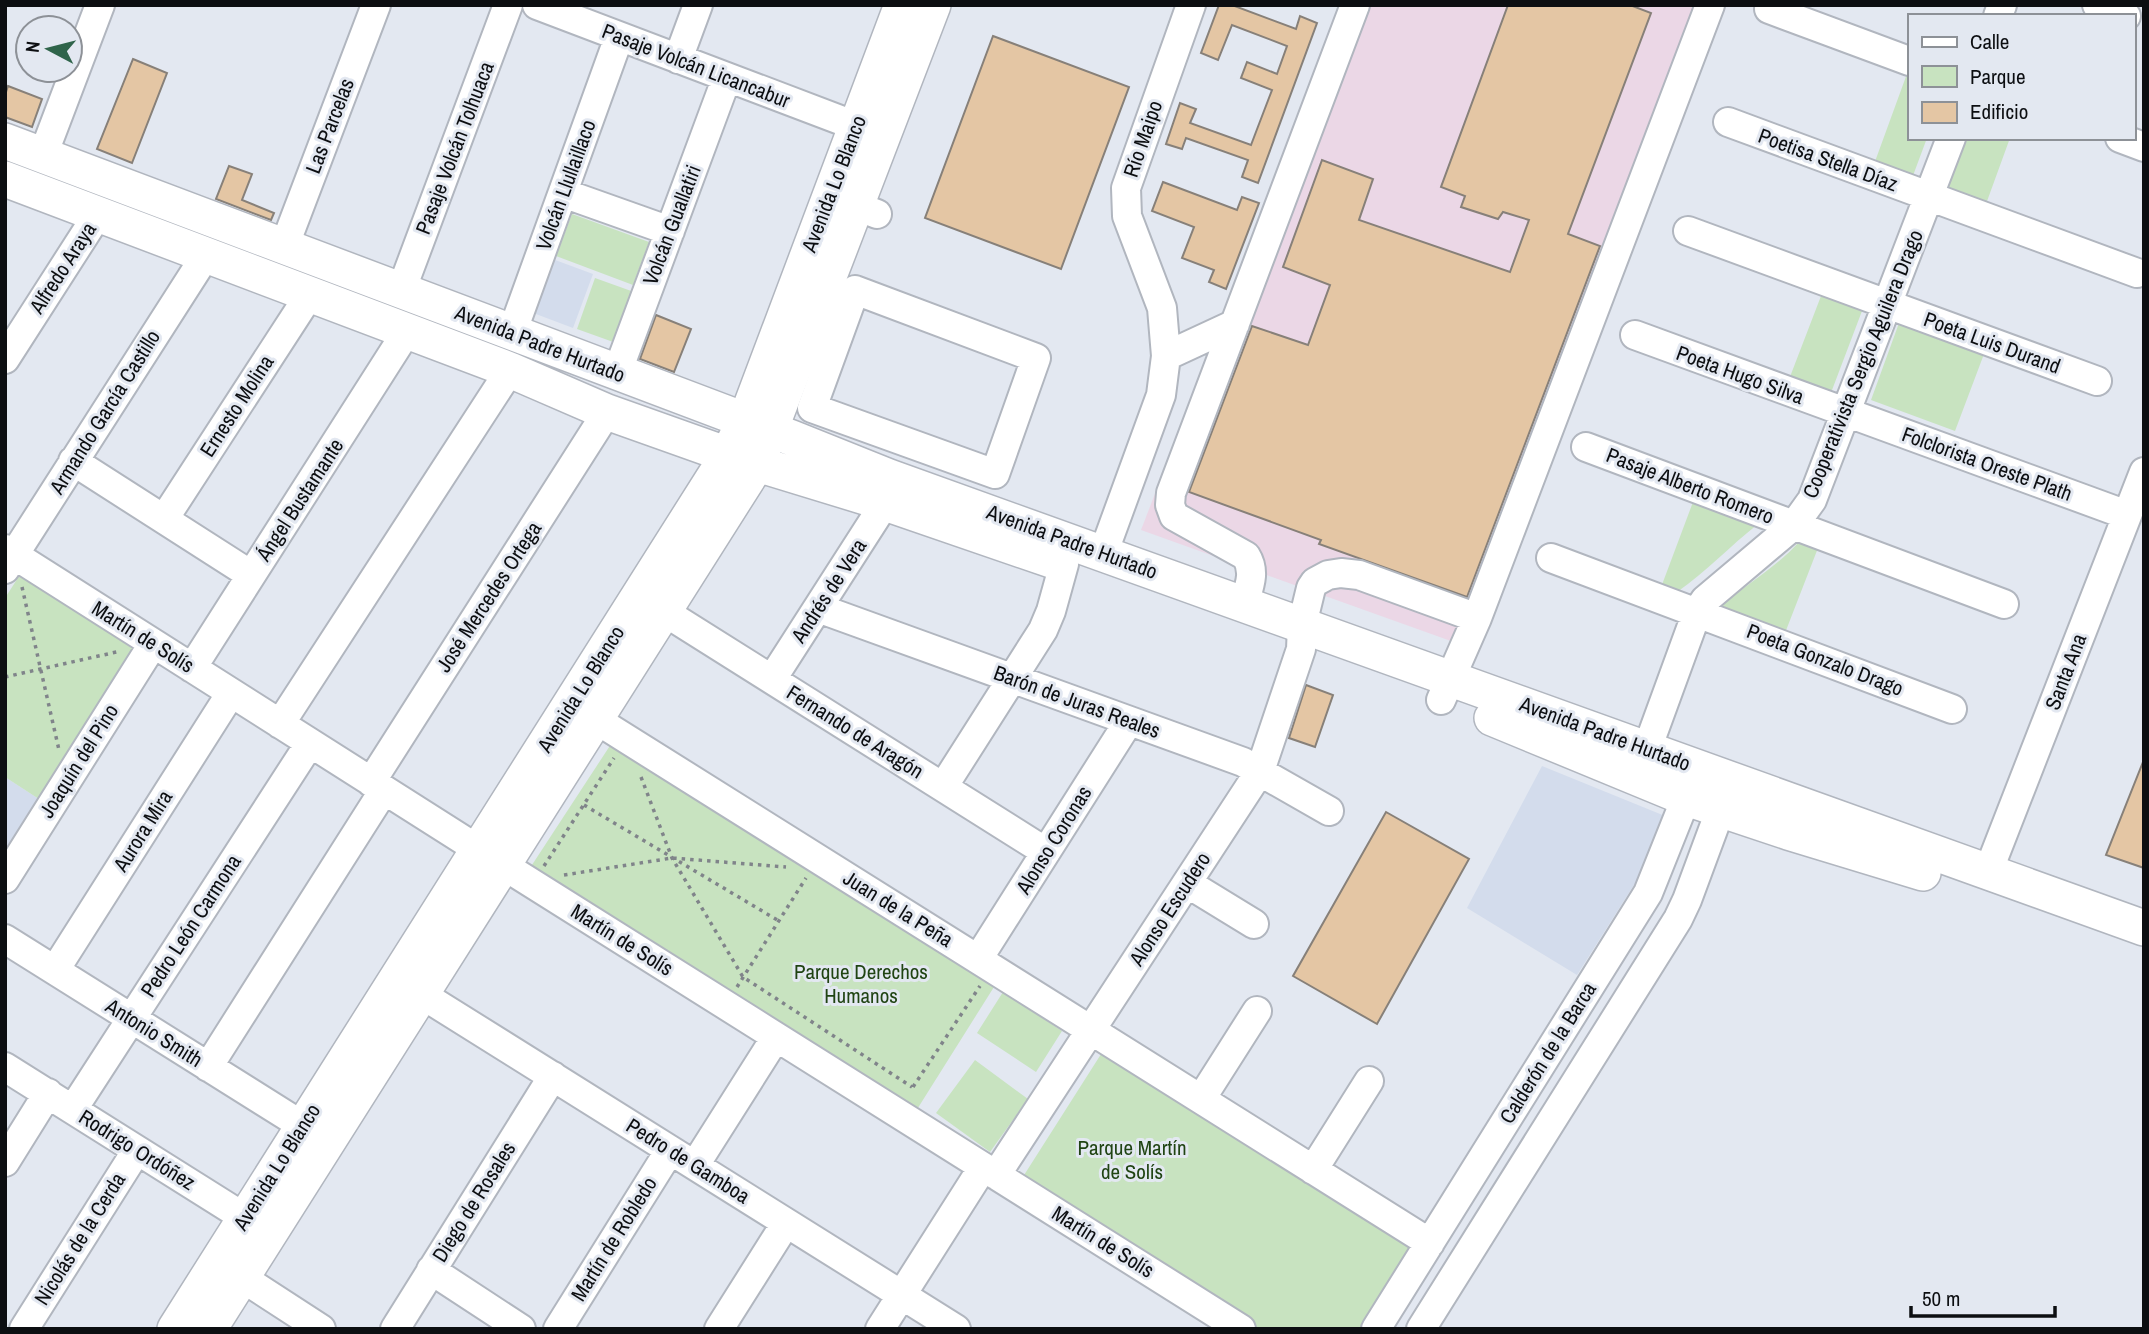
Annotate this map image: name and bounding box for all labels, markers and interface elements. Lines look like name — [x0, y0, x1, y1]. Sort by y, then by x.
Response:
north arrow — [14, 14, 84, 84]
legend — [1908, 14, 2135, 140]
street label: Pasaje Volcán Licancabur — [598, 16, 795, 115]
text: Calle — [1970, 27, 2009, 56]
text: N — [19, 40, 46, 54]
street label: Pasaje Volcán Tolhuaca — [408, 57, 501, 238]
text: Parque — [1970, 62, 2026, 91]
street label: Las Parcelas — [298, 74, 361, 177]
street label: Río Maipo — [1116, 97, 1169, 181]
text: Edificio — [1970, 97, 2028, 126]
street label: Avenida Lo Blanco — [794, 111, 873, 257]
street label: Volcán Llullaillaco — [528, 116, 603, 254]
street label: Poetisa Stella Díaz — [1754, 121, 1902, 198]
street label: Volcán Guallatiri — [635, 161, 708, 289]
street label: Alfredo Araya — [22, 216, 103, 320]
street label: Cooperativista Sergio Aguilera Drago — [1795, 225, 1930, 502]
street label: Avenida Padre Hurtado — [450, 297, 629, 389]
street label: Poeta Luis Durand — [1920, 304, 2065, 381]
street label: Armando García Castillo — [42, 324, 167, 500]
street label: Poeta Hugo Silva — [1672, 338, 1808, 411]
street label: Ernesto Molina — [193, 349, 281, 462]
street label: Folclorista Oreste Plath — [1898, 419, 2076, 508]
street label: Ángel Bustamante — [249, 433, 350, 567]
street label: Pasaje Alberto Romero — [1602, 440, 1778, 531]
street label: Avenida Padre Hurtado — [982, 497, 1162, 586]
street label: José Mercedes Ortega — [429, 515, 548, 678]
street label: Andrés de Vera — [784, 533, 873, 649]
street label: Martín de Solís — [86, 594, 200, 680]
street label: Poeta Gonzalo Drago — [1743, 616, 1908, 703]
street label: Avenida Lo Blanco — [530, 620, 631, 758]
street label: Santa Ana — [2038, 629, 2093, 714]
street label: Barón de Juras Reales — [990, 658, 1164, 745]
street label: Fernando de Aragón — [781, 678, 929, 785]
street label: Avenida Padre Hurtado — [1515, 689, 1695, 778]
street label: Joaquín del Pino — [32, 698, 125, 823]
street label: Alonso Coronas — [1008, 780, 1098, 900]
street label: Aurora Mira — [106, 784, 179, 878]
street label: Alonso Escudero — [1121, 846, 1217, 972]
street label: Pedro León Carmona — [134, 848, 248, 1003]
street label: Juan de la Peña — [838, 863, 959, 954]
street label: Martín de Solís — [565, 897, 679, 983]
park label: Parque Derechos Humanos — [794, 957, 928, 1010]
street label: Calderón de la Barca — [1492, 976, 1603, 1129]
street label: Antonio Smith — [99, 991, 208, 1074]
street label: Avenida Lo Blanco — [226, 1098, 327, 1236]
street label: Rodrigo Ordóñez — [74, 1102, 201, 1197]
street label: Pedro de Gamboa — [621, 1111, 756, 1210]
park label: Parque Martín de Solís — [1077, 1133, 1187, 1186]
street label: Diego de Rosales — [425, 1136, 522, 1267]
street label: Nicolás de la Cerda — [27, 1167, 132, 1311]
street label: Martín de Robledo — [564, 1171, 663, 1306]
street label: Martín de Solís — [1046, 1199, 1160, 1285]
scale bar — [1911, 1274, 2054, 1318]
text: 50 m — [1922, 1284, 1960, 1313]

